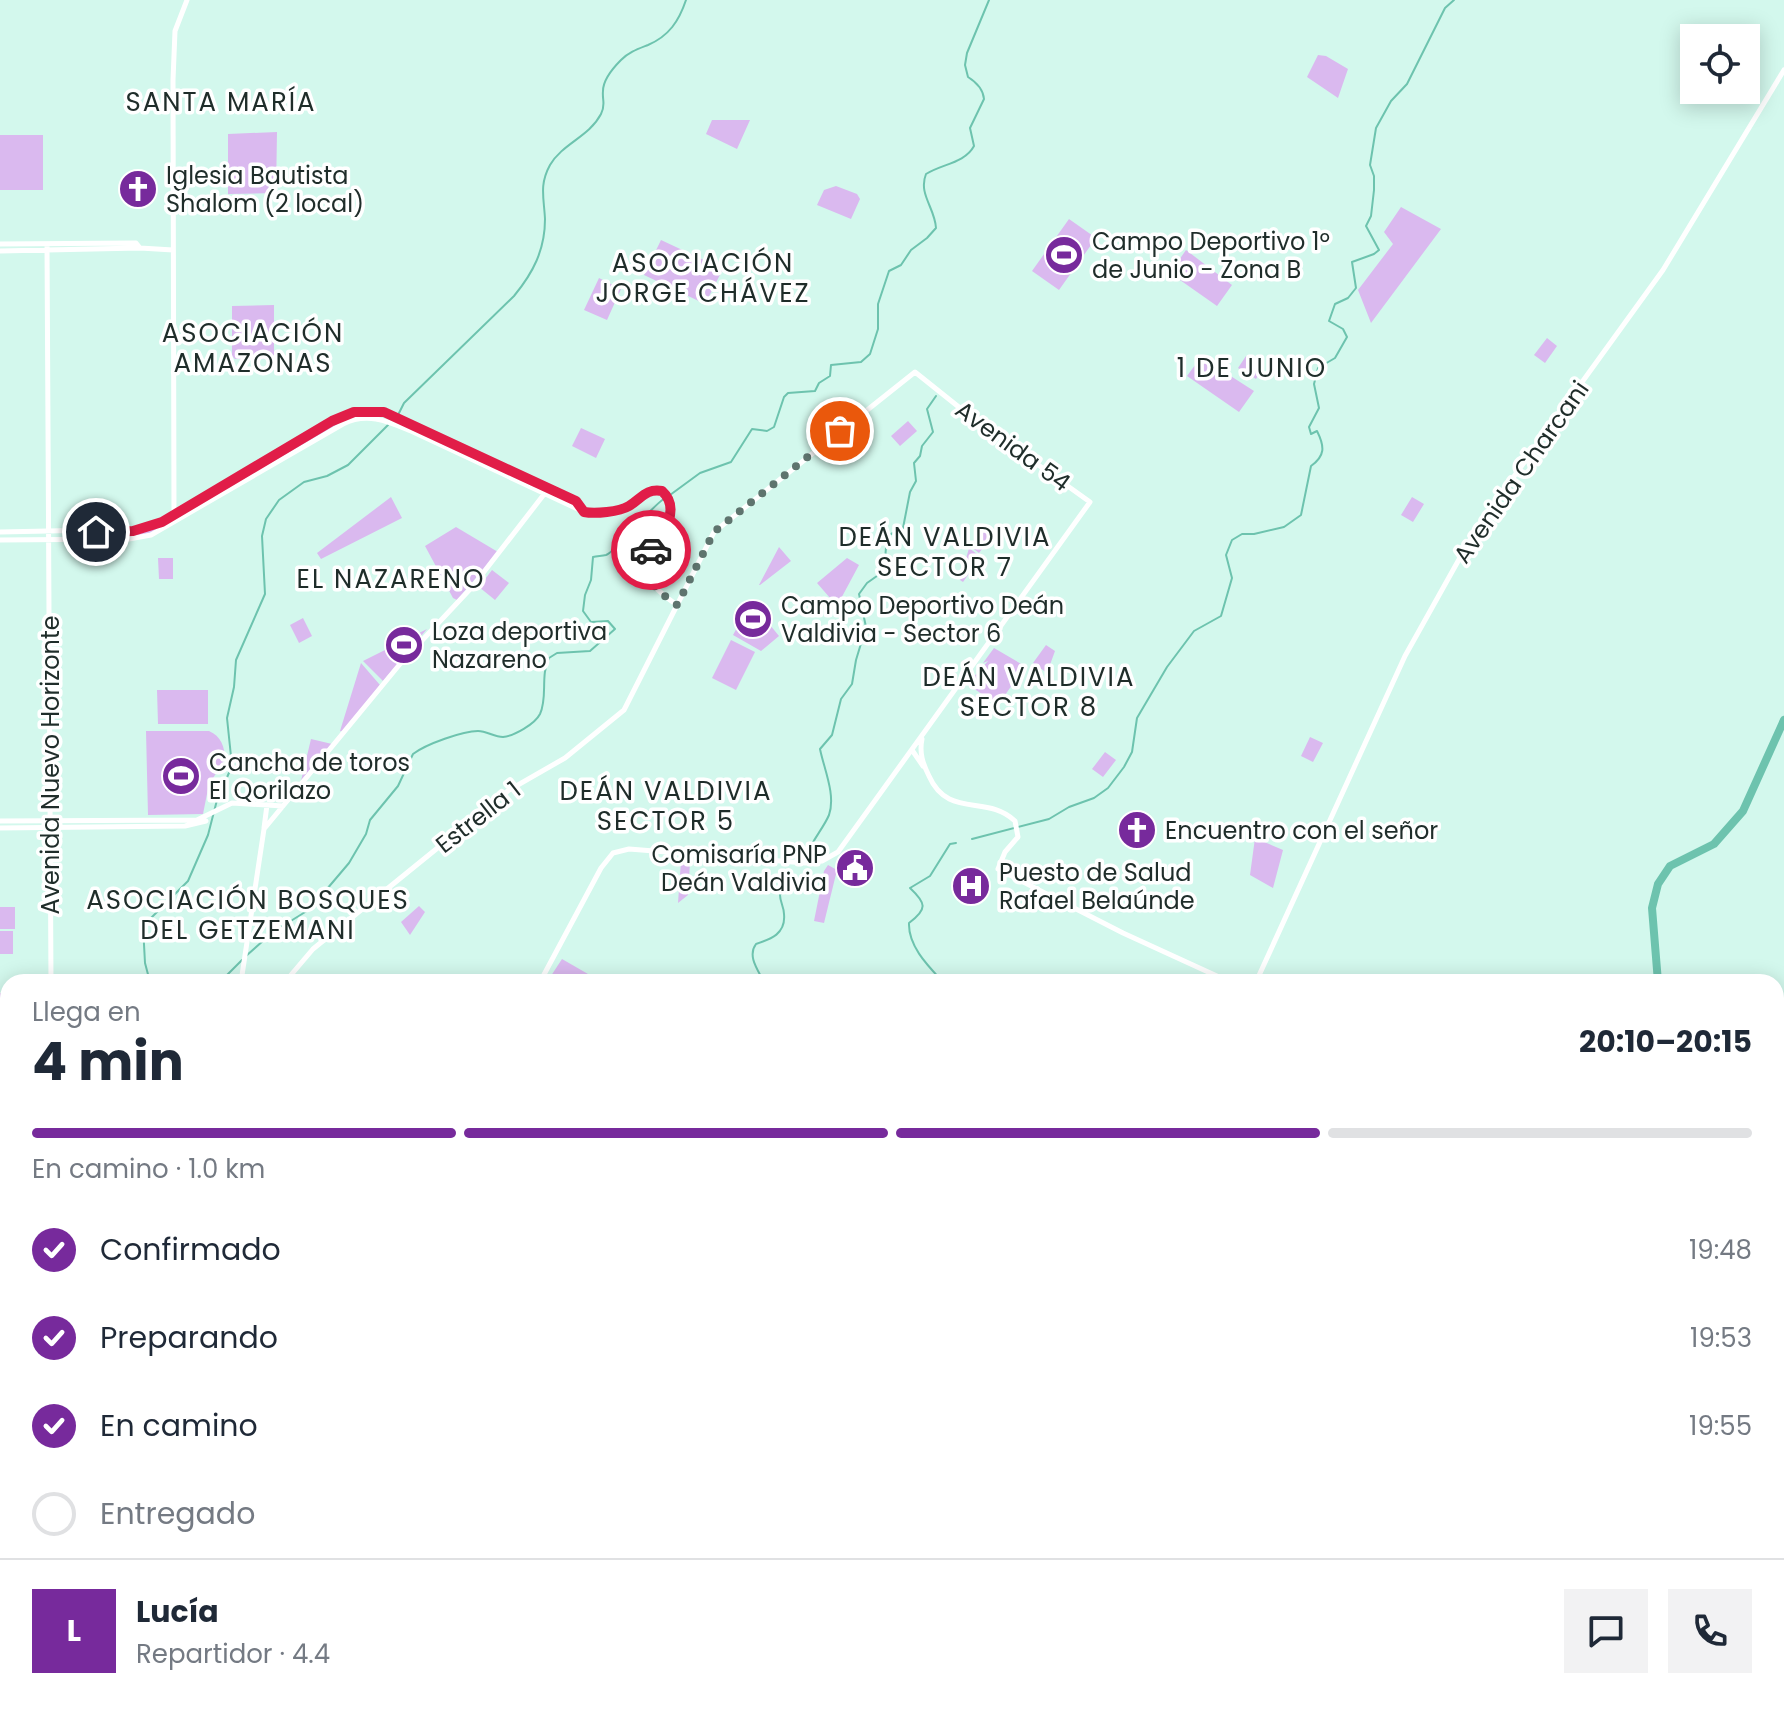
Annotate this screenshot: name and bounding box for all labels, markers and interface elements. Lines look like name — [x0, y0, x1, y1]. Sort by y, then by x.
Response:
map controls — [1680, 24, 1760, 104]
button: locate — [1680, 24, 1760, 104]
district label: SANTA MARÍA — [125, 84, 317, 120]
place label: Iglesia Bautista Shalom (2 local) — [166, 159, 364, 220]
church icon: Iglesia Bautista Shalom (2 local) — [117, 168, 159, 210]
place label: Campo Deportivo 1º de Junio - Zona B — [1092, 225, 1330, 286]
sports icon: Campo Deportivo 1º de Junio - Zona B — [1043, 234, 1085, 276]
district label: ASOCIACIÓN JORGE CHÁVEZ — [595, 245, 811, 311]
district label: ASOCIACIÓN AMAZONAS — [162, 315, 344, 381]
district label: 1 DE JUNIO — [1177, 350, 1327, 386]
street label: Avenida Charcani — [1446, 374, 1596, 570]
street label: Avenida 54 — [949, 393, 1077, 499]
pin — [806, 397, 874, 465]
icon: bag — [818, 409, 862, 453]
pin — [62, 498, 130, 566]
icon: home — [74, 510, 118, 554]
courier — [611, 510, 691, 590]
district label: DEÁN VALDIVIA SECTOR 7 — [838, 519, 1052, 585]
icon: car — [629, 528, 673, 572]
district label: EL NAZARENO — [297, 561, 485, 597]
place label: Campo Deportivo Deán Valdivia - Sector 6 — [781, 589, 1064, 650]
sports icon: Campo Deportivo Deán Valdivia - Sector 6 — [732, 598, 774, 640]
street label: Avenida Nuevo Horizonte — [34, 615, 67, 915]
place label: Loza deportiva Nazareno — [432, 615, 607, 676]
sports icon: Loza deportiva Nazareno — [383, 624, 425, 666]
district label: DEÁN VALDIVIA SECTOR 8 — [922, 659, 1136, 725]
place label: Cancha de toros El Qorilazo — [209, 746, 410, 807]
sports icon: Cancha de toros El Qorilazo — [160, 755, 202, 797]
street label: Estrella 1 — [429, 773, 527, 861]
district label: DEÁN VALDIVIA SECTOR 5 — [559, 773, 773, 839]
church icon: Encuentro con el señor — [1116, 809, 1158, 851]
place label: Encuentro con el señor — [1165, 814, 1438, 847]
place label: Comisaría PNP Deán Valdivia — [652, 838, 827, 899]
public building icon: Comisaría PNP Deán Valdivia — [834, 847, 876, 889]
place label: Puesto de Salud Rafael Belaúnde — [999, 856, 1195, 917]
hospital icon: Puesto de Salud Rafael Belaúnde — [950, 865, 992, 907]
district label: ASOCIACIÓN BOSQUES DEL GETZEMANI — [86, 882, 410, 948]
text: Llega en — [32, 994, 141, 1030]
text: 20:10–20:15 — [1579, 1020, 1752, 1063]
text: 4 min — [32, 1025, 184, 1098]
text: En camino · 1.0 km — [32, 1151, 265, 1187]
icon: check — [32, 1228, 76, 1272]
text: Confirmado — [100, 1228, 281, 1271]
text: 19:48 — [1689, 1232, 1752, 1268]
icon: check — [32, 1316, 76, 1360]
text: Preparando — [100, 1316, 278, 1359]
text: 19:53 — [1690, 1320, 1752, 1356]
icon: check — [32, 1404, 76, 1448]
text: En camino — [100, 1404, 258, 1447]
text: 19:55 — [1689, 1408, 1752, 1444]
text: Entregado — [100, 1492, 255, 1535]
button: chat — [1564, 1589, 1648, 1673]
button: phone — [1668, 1589, 1752, 1673]
text: Lucía — [136, 1590, 219, 1633]
text: L — [67, 1609, 81, 1652]
text: Repartidor · 4.4 — [136, 1636, 330, 1672]

